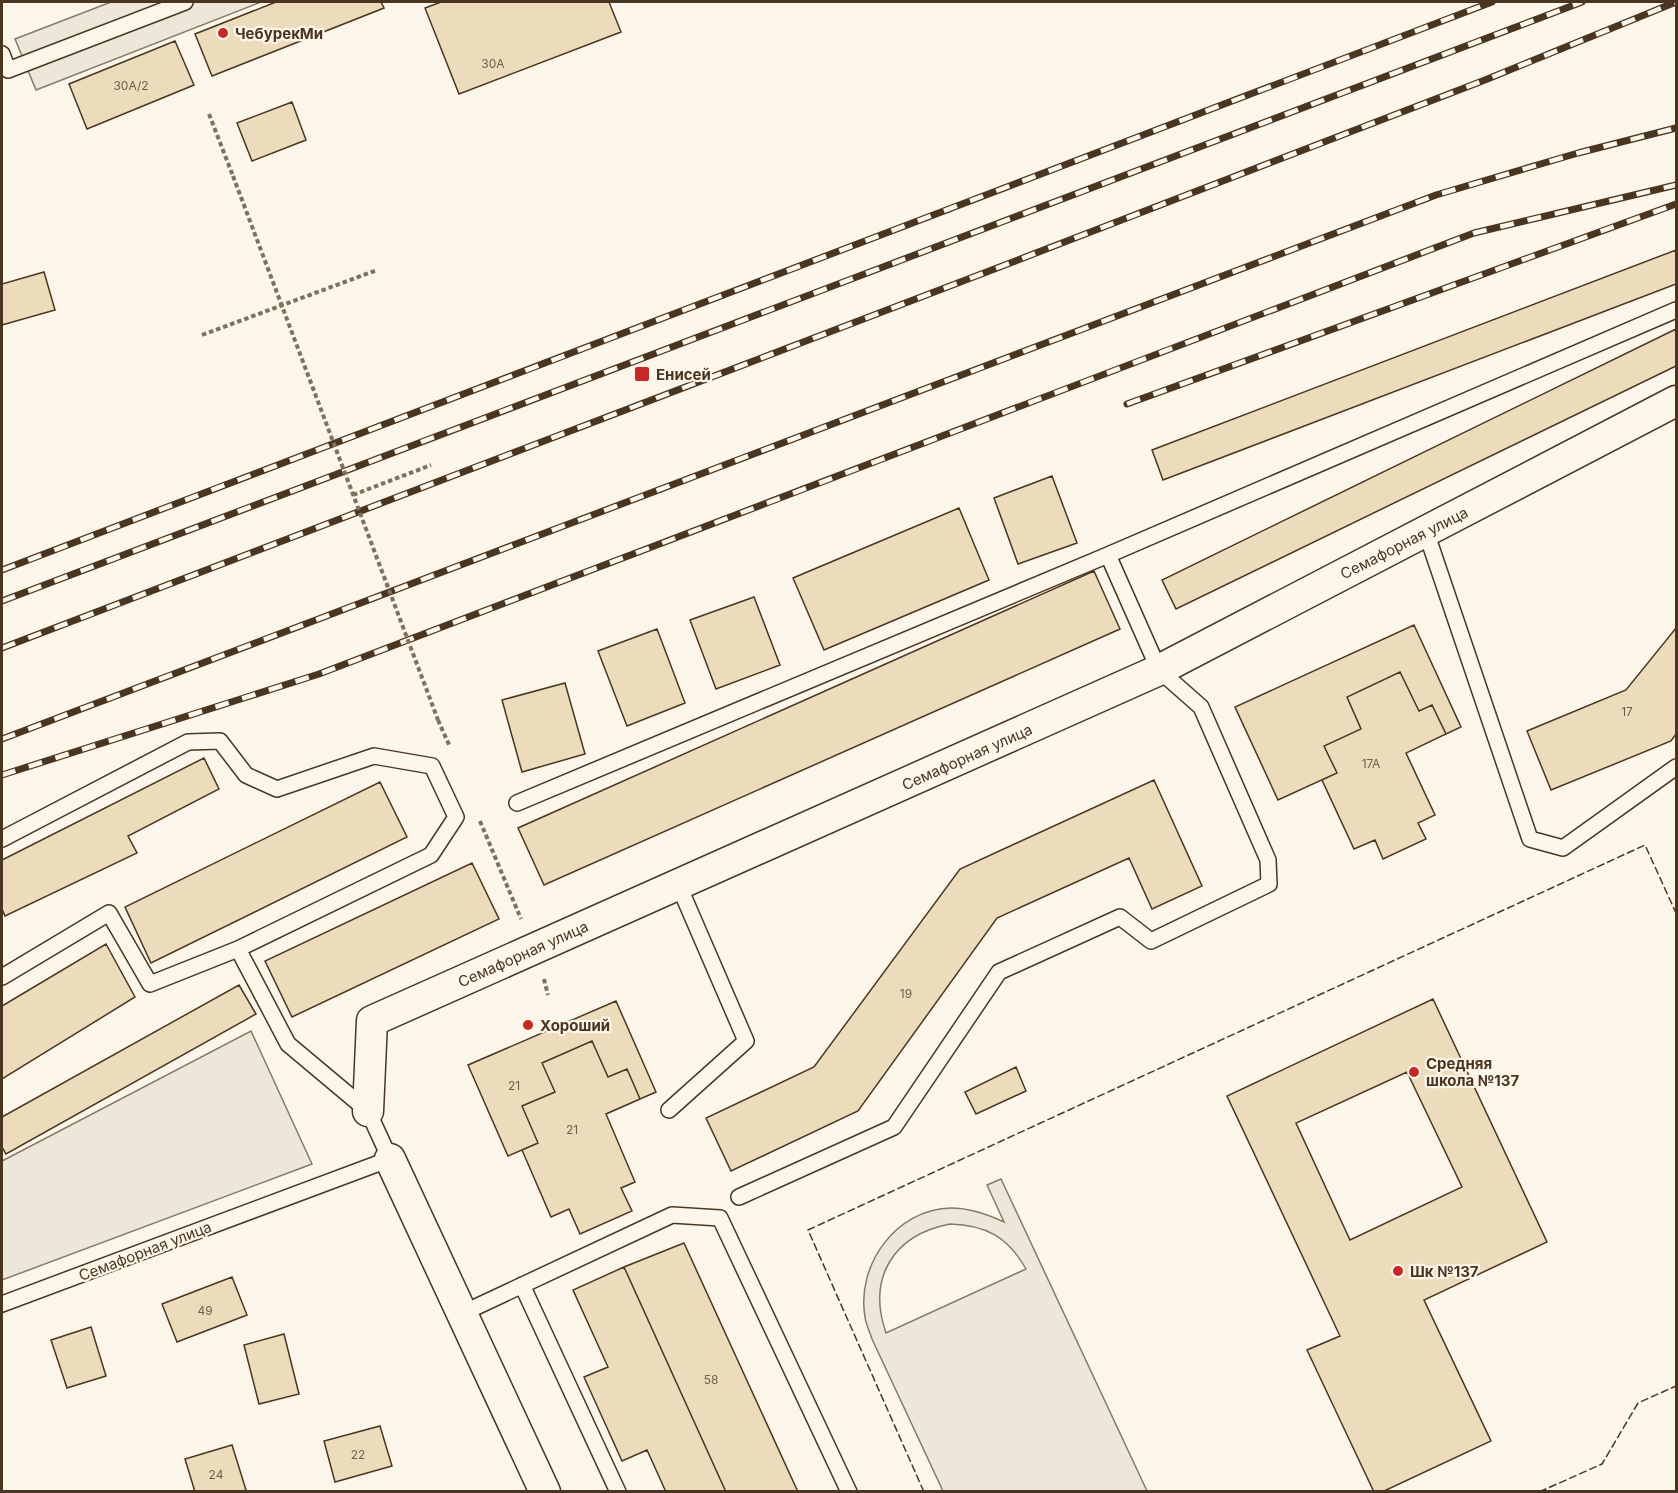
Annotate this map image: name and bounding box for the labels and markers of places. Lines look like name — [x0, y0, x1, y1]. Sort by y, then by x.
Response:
place label: ЧебурекМи — [235, 24, 323, 43]
marker: ЧебурекМи — [216, 26, 230, 40]
marker: Енисей — [633, 365, 651, 383]
place label: Енисей — [656, 365, 711, 384]
place label: Хороший — [540, 1016, 610, 1035]
marker: Хороший — [521, 1018, 535, 1032]
place label: Средняя школа №137 — [1426, 1054, 1520, 1090]
marker: Средняя школа №137 — [1407, 1065, 1421, 1079]
place label: Шк №137 — [1410, 1262, 1479, 1281]
marker: Шк №137 — [1391, 1264, 1405, 1278]

